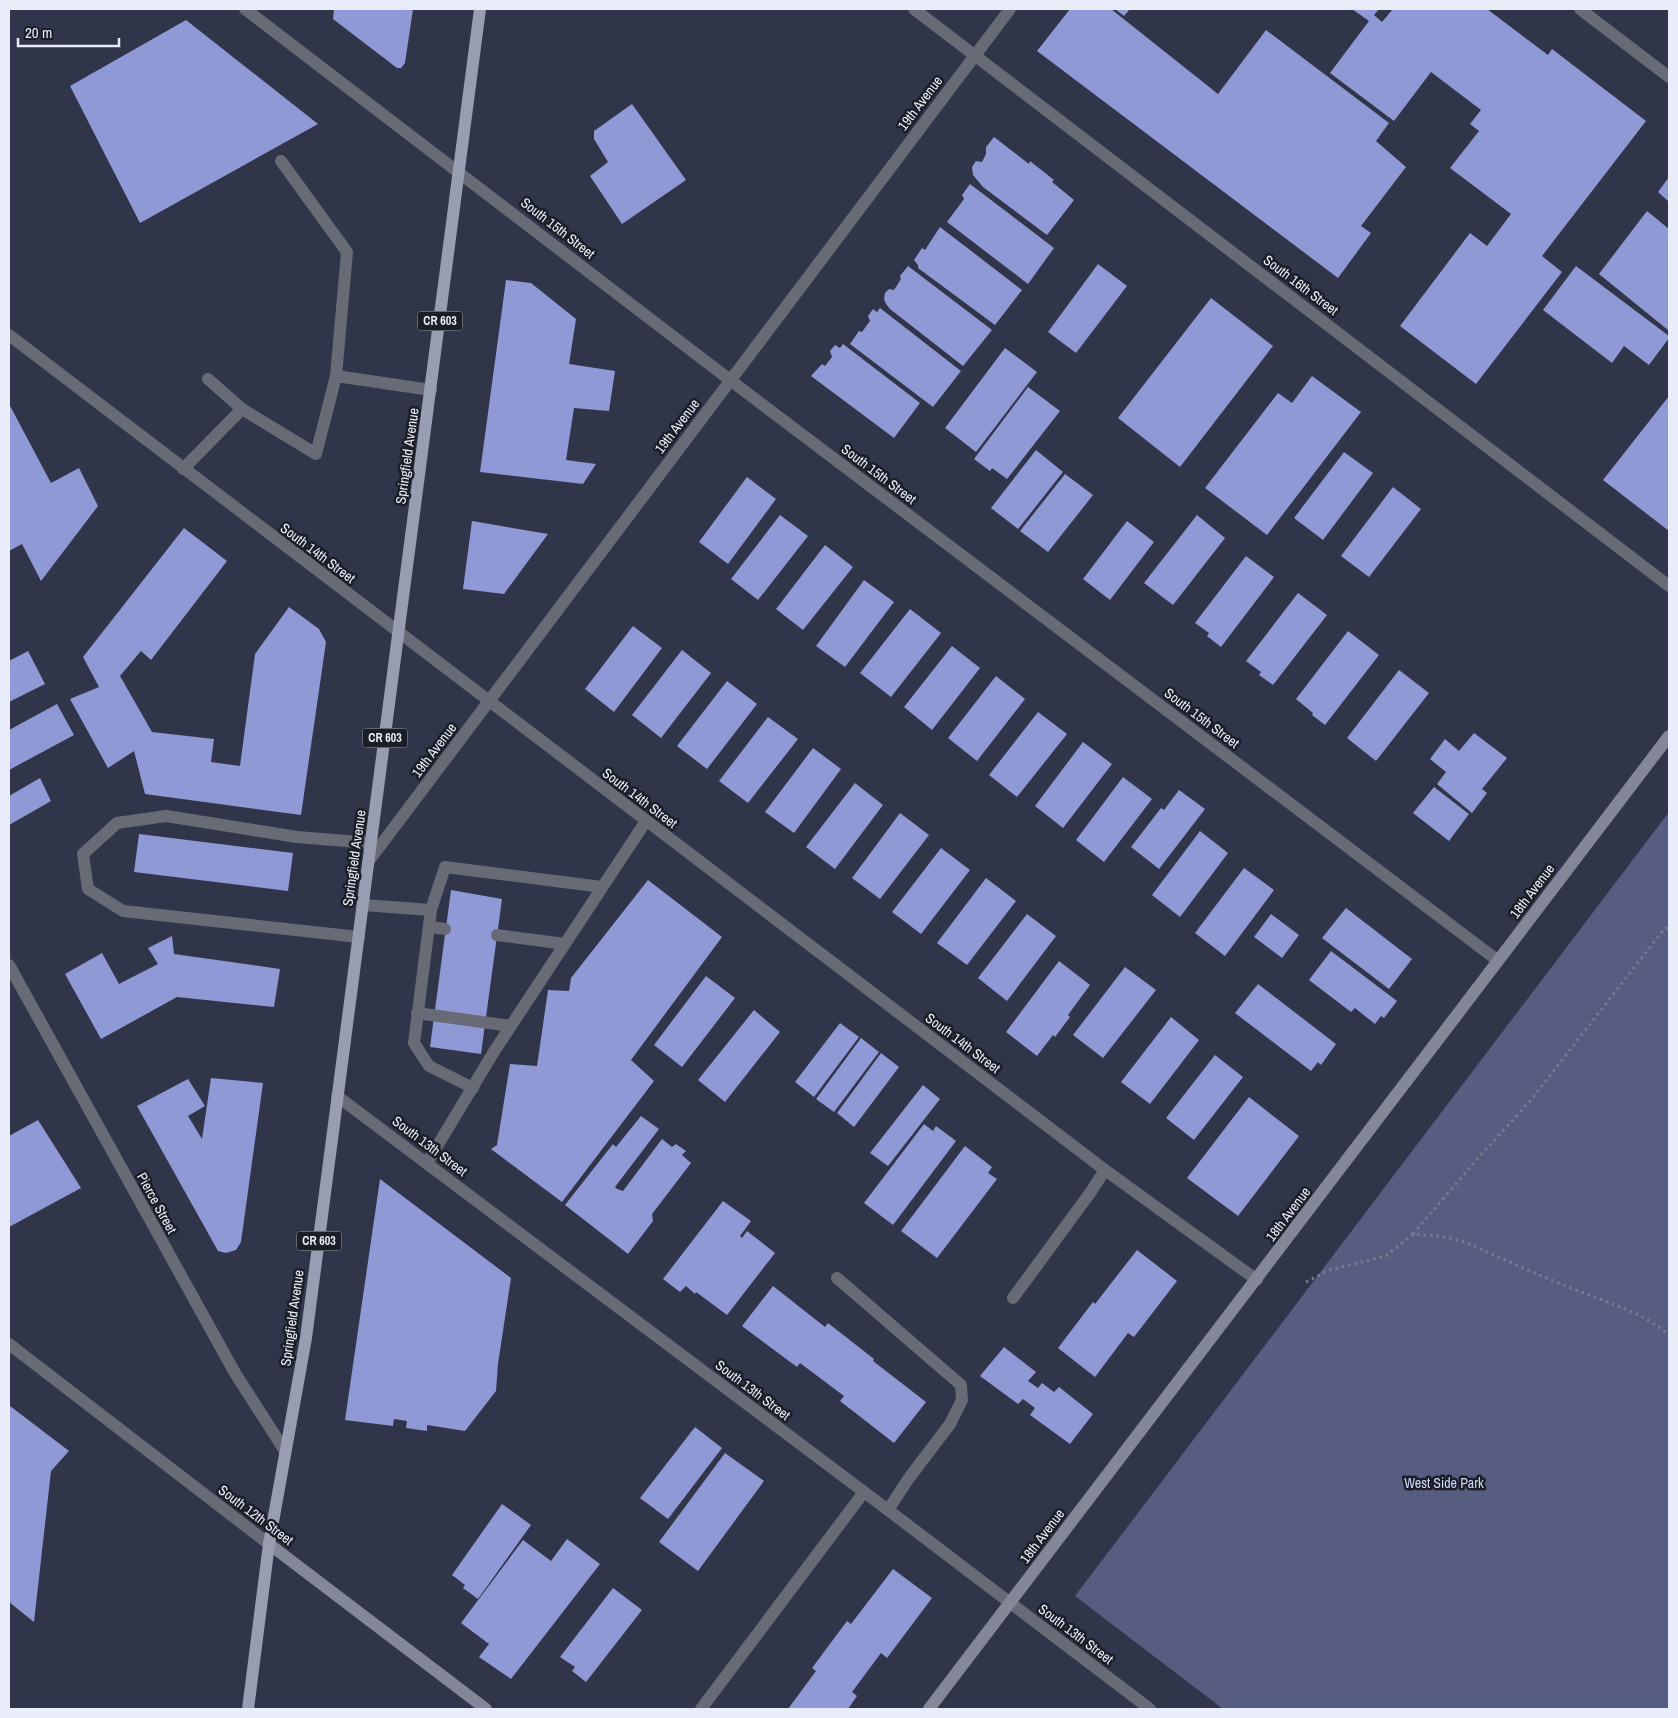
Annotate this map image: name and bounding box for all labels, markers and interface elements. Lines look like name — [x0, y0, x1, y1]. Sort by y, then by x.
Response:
scale bar — [18, 15, 119, 47]
text: 20 m — [25, 22, 52, 43]
street label: 19th Avenue — [894, 72, 946, 134]
street label: South 15th Street — [517, 193, 599, 263]
street label: South 16th Street — [1260, 251, 1342, 319]
road number: CR 603 — [418, 312, 462, 331]
street label: 19th Avenue — [651, 395, 703, 457]
street label: Springfield Avenue — [391, 407, 423, 505]
street label: South 15th Street — [838, 440, 920, 508]
street label: South 14th Street — [277, 519, 359, 587]
street label: South 15th Street — [1161, 684, 1243, 752]
street label: 19th Avenue — [408, 719, 460, 781]
road number: CR 603 — [362, 728, 408, 748]
street label: South 14th Street — [599, 764, 681, 832]
street label: Springfield Avenue — [338, 809, 370, 907]
street label: 18th Avenue — [1506, 860, 1558, 922]
street label: South 14th Street — [922, 1009, 1004, 1077]
street label: South 13th Street — [389, 1112, 471, 1180]
street label: Pierce Street — [133, 1169, 181, 1237]
street label: 18th Avenue — [1262, 1183, 1314, 1245]
road number: CR 603 — [296, 1232, 342, 1250]
street label: Springfield Avenue — [276, 1269, 308, 1367]
street label: South 13th Street — [712, 1356, 794, 1424]
park label: West Side Park — [1404, 1474, 1484, 1492]
street label: South 12th Street — [215, 1481, 297, 1549]
street label: 18th Avenue — [1016, 1505, 1068, 1567]
street label: South 13th Street — [1035, 1600, 1117, 1668]

